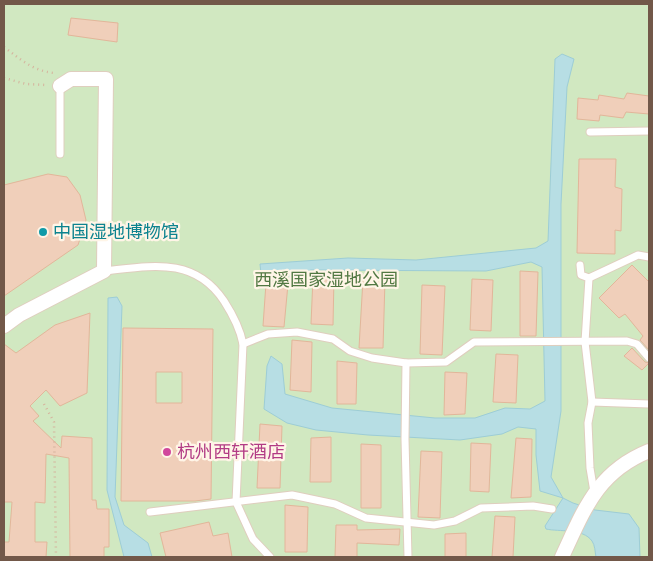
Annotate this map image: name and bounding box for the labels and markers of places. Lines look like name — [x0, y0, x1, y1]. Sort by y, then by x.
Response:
place label: 中国湿地博物馆 — [53, 221, 179, 243]
marker: 中国湿地博物馆 — [37, 226, 49, 238]
place label: 杭州西轩酒店 — [177, 441, 285, 463]
marker: 杭州西轩酒店 — [161, 446, 173, 458]

